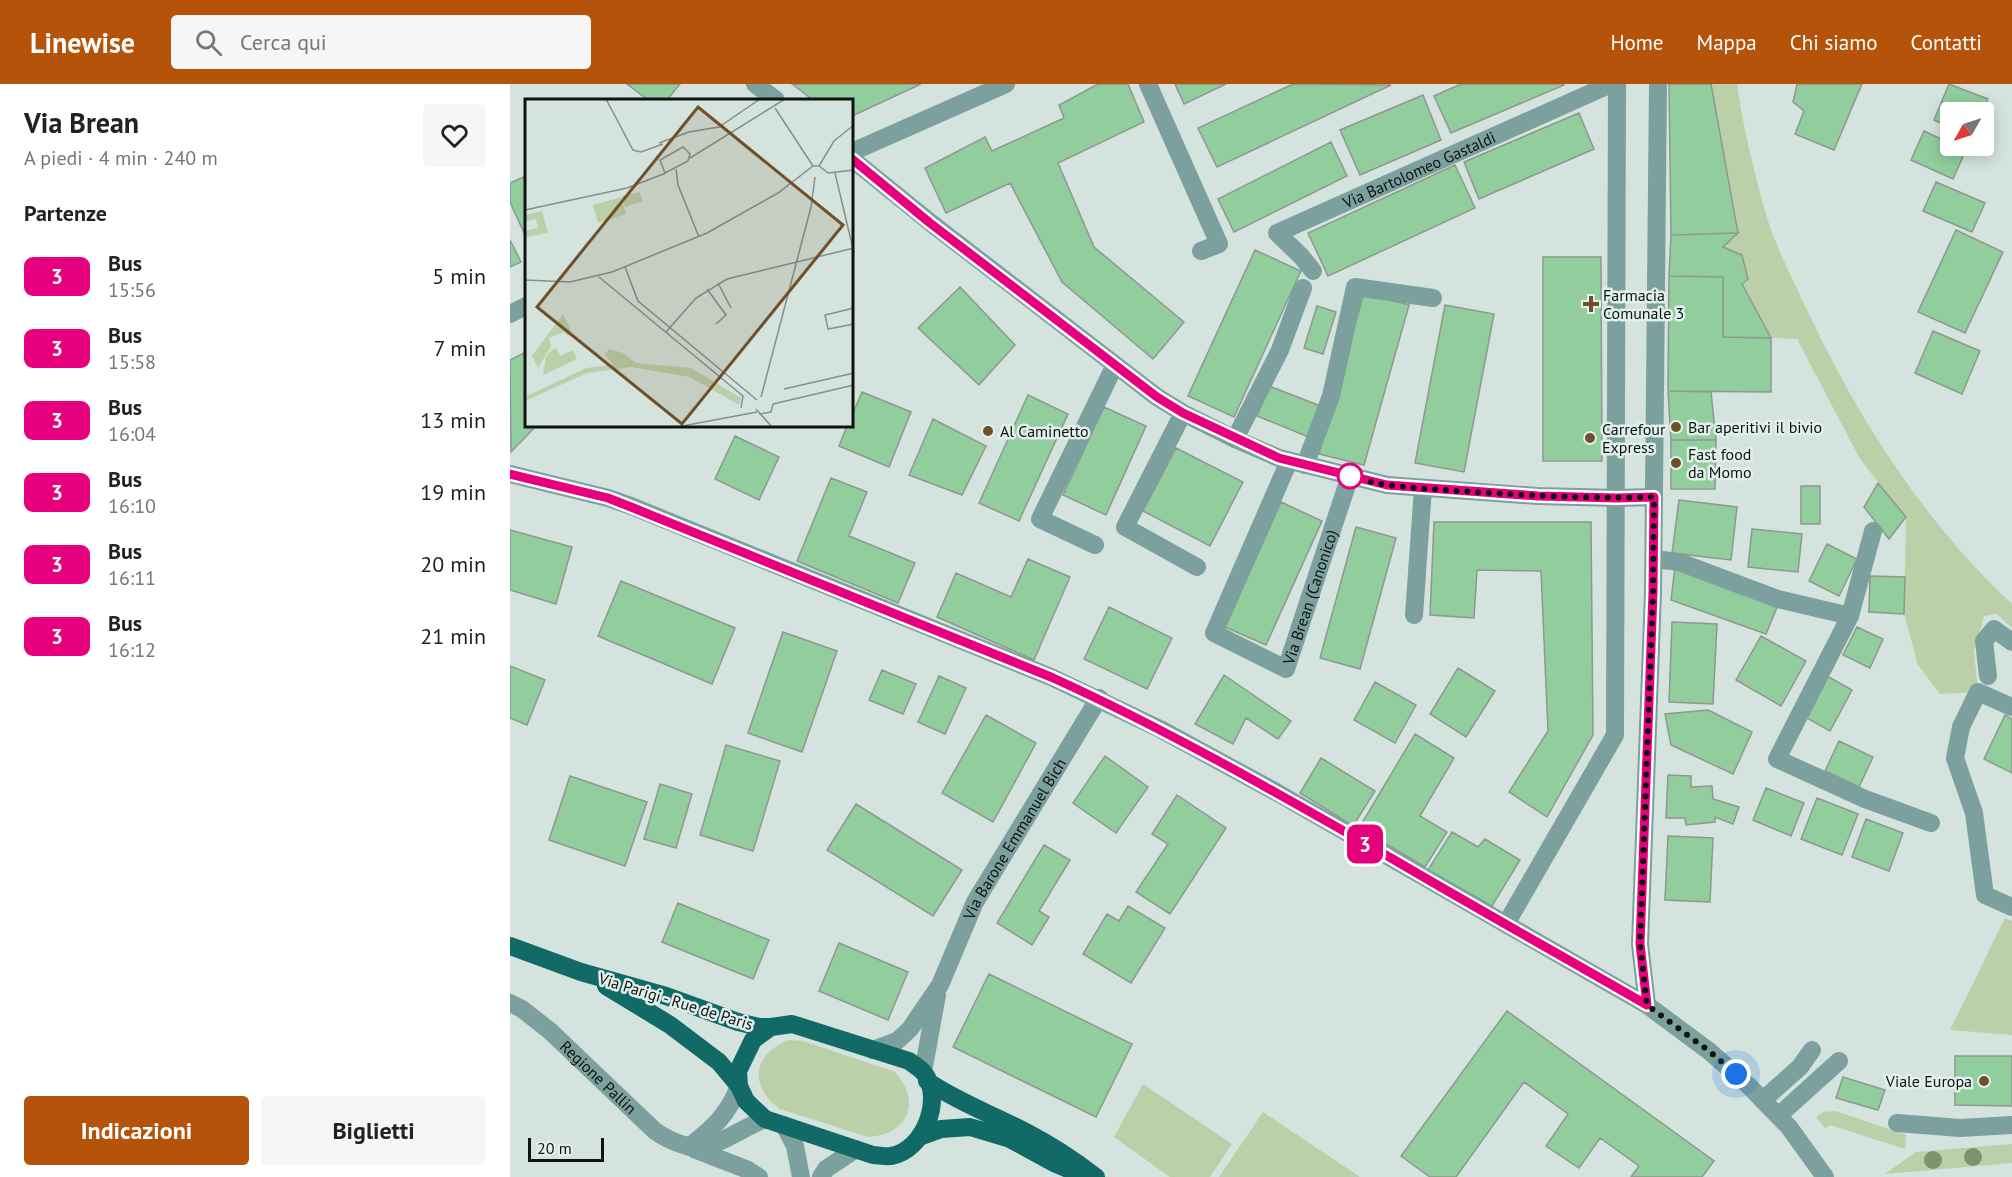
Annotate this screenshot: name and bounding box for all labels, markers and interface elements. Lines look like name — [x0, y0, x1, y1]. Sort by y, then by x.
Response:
search box — [171, 15, 591, 69]
text: Linewise — [30, 24, 135, 61]
icon: search — [192, 26, 225, 59]
text: Cerca qui — [240, 28, 327, 56]
text: Home — [1610, 29, 1664, 56]
text: Mappa — [1697, 29, 1757, 56]
text: Chi siamo — [1790, 29, 1878, 56]
text: Contatti — [1911, 29, 1982, 56]
inset map — [525, 99, 854, 428]
north arrow — [1940, 102, 1994, 156]
map controls — [1940, 102, 1994, 156]
text: Via Brean — [24, 104, 139, 141]
button: heart — [423, 104, 486, 167]
street label: Via Bartolomeo Gastaldi — [1339, 127, 1499, 213]
text: A piedi · 4 min · 240 m — [24, 145, 218, 171]
text: Partenze — [24, 199, 107, 227]
text: Bus — [108, 249, 142, 277]
text: 5 min — [432, 262, 486, 290]
text: 3 — [51, 263, 63, 290]
text: 15:56 — [108, 277, 156, 303]
place label: Farmacia Comunale 3 — [1603, 285, 1684, 323]
marker: Farmacia Comunale 3 — [1584, 297, 1598, 311]
text: Bus — [108, 321, 142, 349]
text: 7 min — [434, 334, 486, 362]
text: 3 — [51, 335, 63, 362]
text: 15:58 — [108, 349, 156, 375]
text: Bus — [108, 393, 142, 421]
text: 13 min — [420, 406, 486, 434]
text: 3 — [51, 407, 63, 434]
place label: Bar aperitivi il bivio — [1688, 417, 1822, 437]
place label: Carrefour Express — [1602, 419, 1666, 457]
marker: Bar aperitivi il bivio — [1669, 420, 1683, 434]
text: 16:04 — [108, 421, 156, 447]
place label: Al Caminetto — [1000, 421, 1089, 441]
marker: Al Caminetto — [981, 424, 995, 438]
marker: Carrefour Express — [1583, 431, 1597, 445]
place label: Fast food da Momo — [1688, 444, 1752, 482]
marker: Fast food da Momo — [1669, 456, 1683, 470]
unlabelled marker — [1337, 463, 1363, 489]
text: Bus — [108, 465, 142, 493]
text: 19 min — [420, 478, 486, 506]
text: 3 — [51, 479, 63, 506]
text: 16:10 — [108, 493, 156, 519]
street label: Via Brean (Canonico) — [1278, 527, 1342, 668]
text: Bus — [108, 537, 142, 565]
text: 20 min — [420, 550, 486, 578]
text: 3 — [51, 551, 63, 578]
text: 16:11 — [108, 565, 156, 591]
text: Bus — [108, 609, 142, 637]
text: 21 min — [420, 622, 486, 650]
text: 3 — [51, 623, 63, 650]
text: 16:12 — [108, 637, 156, 663]
street label: Via Barone Emmanuel Bich — [958, 754, 1070, 923]
line badge: 3 — [1346, 824, 1384, 864]
text: 3 — [1359, 831, 1371, 858]
street label: Via Parigi - Rue de Paris — [595, 968, 756, 1034]
street label: Regione Pallin — [556, 1036, 641, 1118]
your location — [1721, 1059, 1751, 1089]
place label: Viale Europa — [1885, 1071, 1972, 1091]
marker: Viale Europa — [1977, 1074, 1991, 1088]
button: Indicazioni — [24, 1096, 249, 1165]
button: Biglietti — [261, 1096, 486, 1165]
scale bar — [528, 1135, 604, 1162]
text: 20 m — [537, 1138, 572, 1158]

